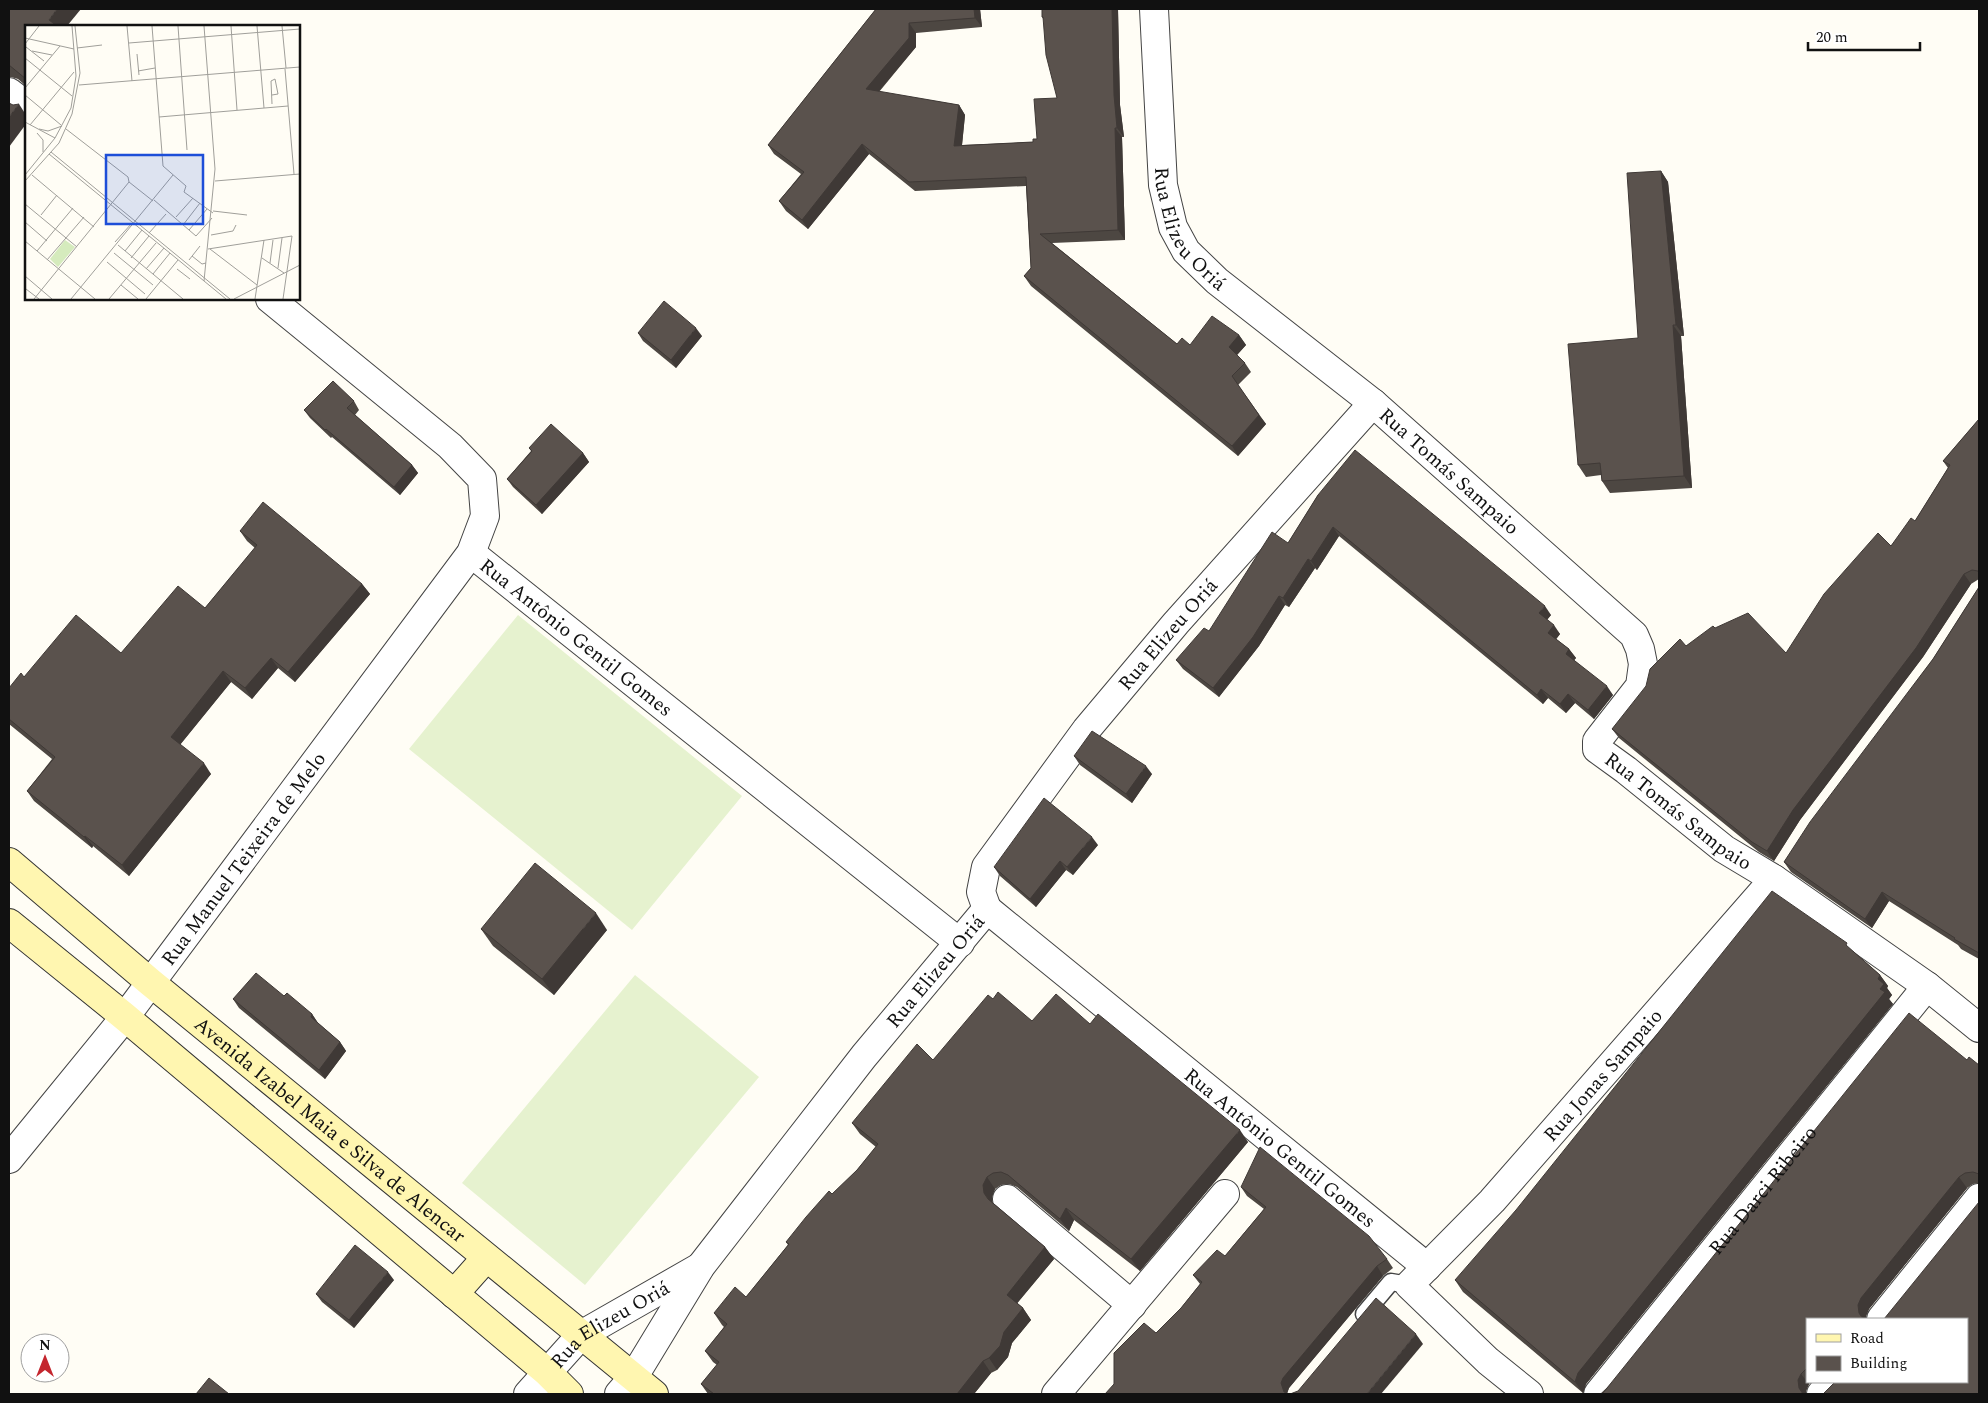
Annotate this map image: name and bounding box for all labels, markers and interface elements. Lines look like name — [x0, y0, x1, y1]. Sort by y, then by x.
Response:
scale bar — [1808, 20, 1920, 52]
inset map — [25, 25, 300, 300]
text: 20 m — [1816, 26, 1848, 49]
street label: Rua Elizeu Oriá — [1146, 166, 1232, 299]
street label: Rua Tomás Sampaio — [1372, 401, 1526, 542]
street label: Rua Antônio Gentil Gomes — [473, 551, 679, 725]
street label: Rua Elizeu Oriá — [1111, 572, 1225, 698]
street label: Rua Tomás Sampaio — [1598, 745, 1757, 878]
street label: Rua Manuel Teixeira de Melo — [154, 746, 334, 972]
street label: Rua Elizeu Oriá — [880, 908, 992, 1035]
street label: Rua Jonas Sampaio — [1536, 1002, 1670, 1149]
street label: Avenida Izabel Maia e Silva de Alencar — [187, 1010, 472, 1250]
street label: Rua Antônio Gentil Gomes — [1177, 1061, 1382, 1236]
street label: Rua Darci Ribeiro — [1702, 1119, 1825, 1262]
street label: Rua Elizeu Oriá — [544, 1273, 676, 1376]
legend — [1806, 1318, 1968, 1383]
text: Road — [1850, 1327, 1884, 1350]
north arrow — [20, 1333, 70, 1383]
text: N — [39, 1335, 51, 1356]
text: Building — [1850, 1352, 1907, 1375]

